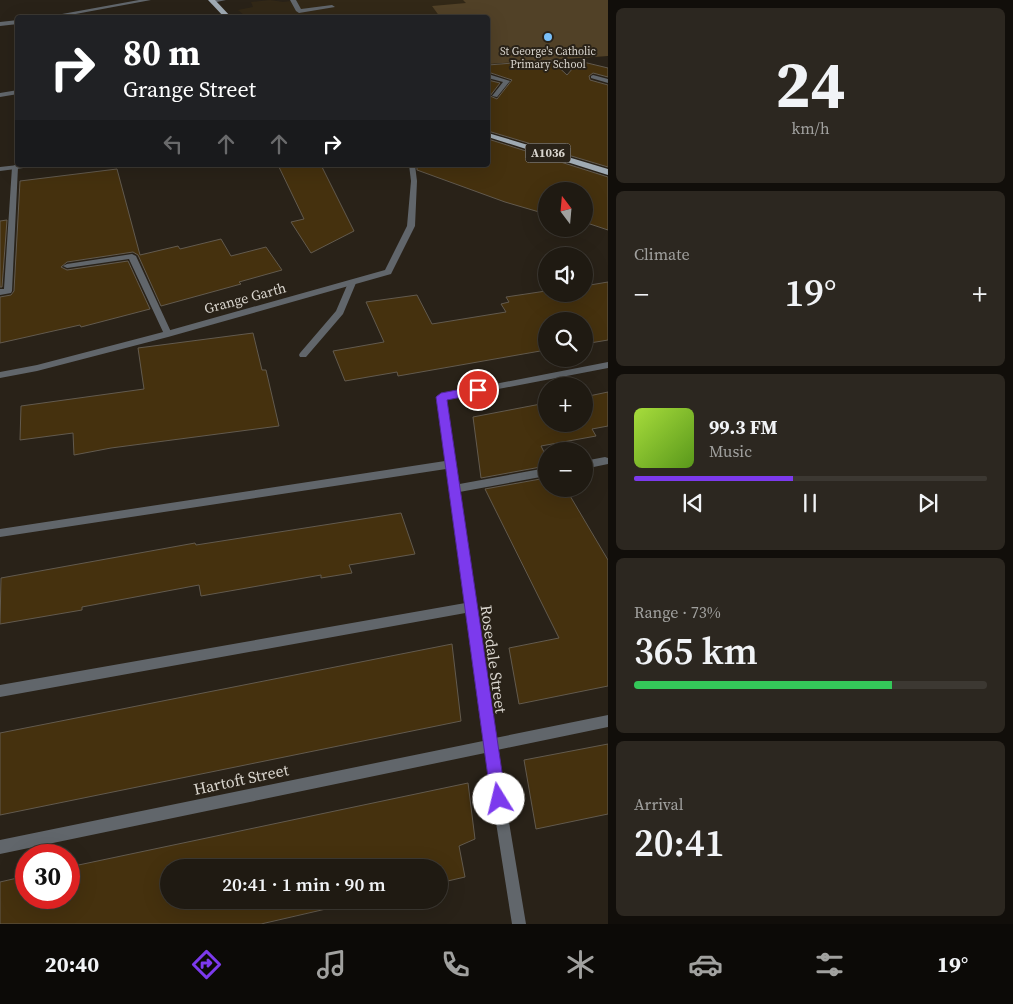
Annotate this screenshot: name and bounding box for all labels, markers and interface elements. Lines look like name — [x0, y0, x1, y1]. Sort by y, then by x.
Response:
text: 80 m — [123, 29, 200, 77]
marker: St George's Catholic Primary School — [542, 31, 554, 43]
icon: right — [40, 35, 105, 100]
text: 24 — [775, 40, 846, 129]
place label: St George's Catholic Primary School — [500, 44, 597, 72]
text: Grange Street — [123, 74, 256, 104]
text: km/h — [791, 117, 830, 139]
icon: left — [159, 130, 187, 158]
icon: ahead — [212, 130, 240, 158]
icon: ahead — [265, 130, 293, 158]
icon: right — [318, 130, 346, 158]
road number: A1036 — [526, 144, 570, 162]
north arrow — [538, 182, 592, 238]
map controls — [538, 182, 593, 497]
text: Climate — [634, 243, 690, 265]
button: sound — [538, 247, 593, 302]
text: 19° — [785, 267, 836, 319]
text: − — [634, 275, 649, 313]
text: + — [972, 275, 987, 313]
street label: Grange Garth — [202, 277, 288, 319]
button: search — [538, 312, 593, 367]
pin — [457, 369, 499, 411]
icon: arrive — [464, 376, 492, 404]
button: + — [538, 377, 593, 432]
text: 99.3 FM — [709, 414, 778, 440]
text: Music — [709, 440, 752, 462]
button: − — [538, 442, 593, 497]
icon: previous — [679, 489, 707, 517]
icon: pause — [796, 489, 824, 517]
icon: next — [914, 489, 942, 517]
text: Range · 73% — [634, 601, 721, 623]
street label: Rosedale Street — [476, 603, 513, 715]
text: 365 km — [634, 625, 758, 677]
street label: Hartoft Street — [191, 758, 291, 800]
position arrow — [472, 772, 524, 824]
text: Arrival — [634, 793, 683, 815]
text: 20:41 — [634, 817, 724, 869]
speed limit sign: 30 — [15, 844, 80, 909]
text: 20:41 · 1 min · 90 m — [222, 871, 386, 897]
icon: directions — [189, 947, 224, 982]
icon: music — [314, 947, 349, 982]
icon: phone — [438, 947, 473, 982]
icon: climate — [563, 947, 598, 982]
icon: car — [688, 947, 723, 982]
icon: filters — [812, 947, 847, 982]
text: 20:40 — [45, 949, 99, 979]
text: 19° — [937, 949, 968, 979]

